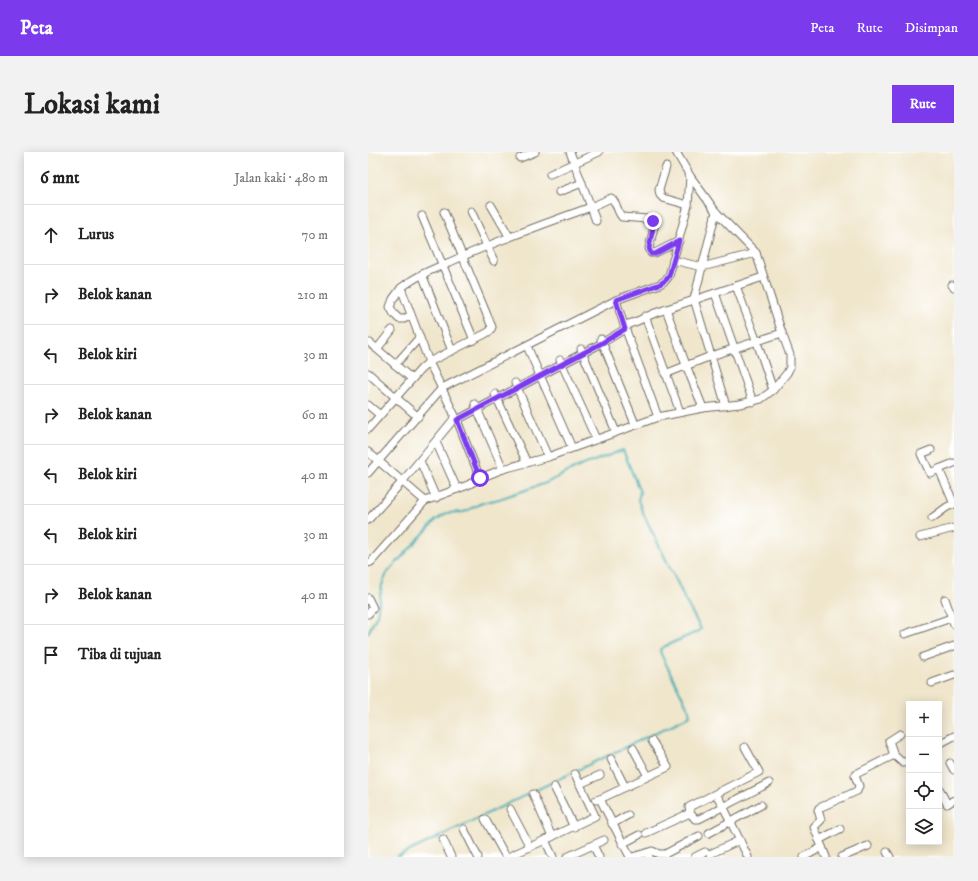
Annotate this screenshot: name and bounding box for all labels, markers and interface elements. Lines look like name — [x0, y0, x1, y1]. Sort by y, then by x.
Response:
text: Peta — [20, 17, 53, 40]
text: Peta — [810, 19, 835, 37]
text: Rute — [857, 19, 883, 37]
text: Disimpan — [905, 19, 958, 37]
button: Rute — [892, 85, 954, 123]
text: Lokasi kami — [24, 87, 160, 122]
text: 6 mnt — [40, 167, 80, 189]
text: Jalan kaki · 480 m — [235, 170, 328, 186]
route end — [644, 212, 662, 230]
icon: ahead — [40, 224, 62, 246]
text: Lurus — [78, 225, 114, 244]
text: 70 m — [302, 227, 328, 243]
icon: right — [40, 284, 62, 306]
text: Belok kanan — [78, 285, 152, 304]
text: 210 m — [297, 287, 328, 303]
icon: left — [40, 344, 62, 366]
text: Belok kiri — [78, 345, 137, 364]
text: 30 m — [304, 347, 328, 363]
icon: right — [40, 404, 62, 426]
text: Belok kanan — [78, 405, 152, 424]
text: 60 m — [302, 407, 328, 423]
icon: left — [40, 464, 62, 486]
text: Belok kiri — [78, 465, 137, 484]
text: 40 m — [301, 467, 328, 483]
route start — [471, 469, 489, 487]
icon: left — [40, 524, 62, 546]
text: Belok kiri — [78, 525, 137, 544]
text: 30 m — [304, 527, 328, 543]
icon: right — [40, 584, 62, 606]
text: Belok kanan — [78, 585, 152, 604]
text: 40 m — [301, 587, 328, 603]
icon: arrive — [40, 644, 62, 666]
text: Tiba di tujuan — [78, 645, 161, 664]
map controls — [906, 701, 942, 845]
button: + — [906, 701, 942, 737]
button: − — [906, 737, 942, 773]
button: locate — [906, 773, 942, 809]
button: layers — [906, 809, 942, 845]

